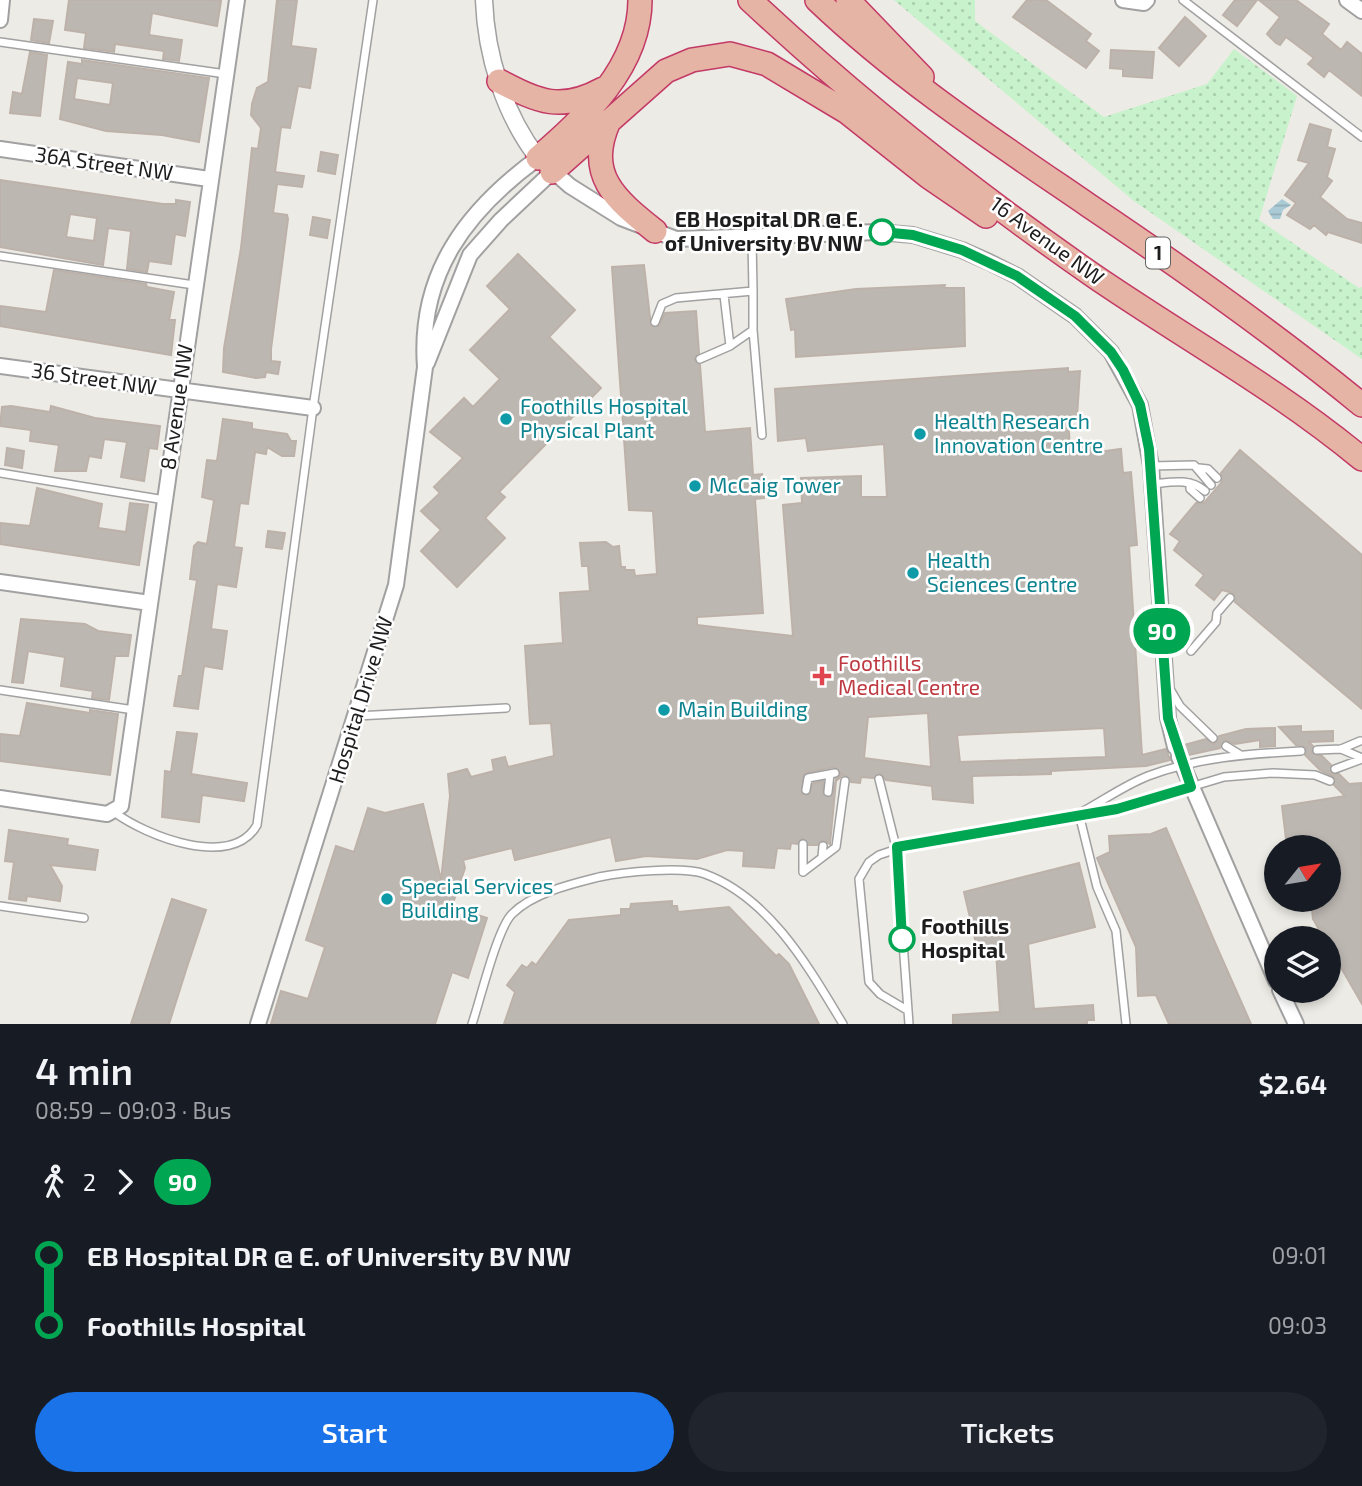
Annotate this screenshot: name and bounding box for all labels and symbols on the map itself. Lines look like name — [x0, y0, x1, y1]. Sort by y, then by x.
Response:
street label: 36A Street NW — [34, 140, 175, 185]
street label: 16 Avenue NW — [986, 190, 1110, 289]
place label: EB Hospital DR @ E. of University BV NW — [665, 206, 863, 256]
marker: EB Hospital DR @ E. of University BV NW — [869, 219, 895, 245]
road number: 1 — [1146, 238, 1170, 268]
street label: 8 Avenue NW — [154, 342, 197, 471]
street label: 36 Street NW — [30, 356, 158, 399]
place label: Foothills Hospital Physical Plant — [520, 393, 689, 442]
place label: Health Research Innovation Centre — [934, 408, 1103, 457]
marker: Foothills Hospital Physical Plant — [498, 411, 514, 427]
marker: Health Research Innovation Centre — [912, 426, 928, 442]
place label: McCaig Tower — [709, 472, 842, 497]
marker: McCaig Tower — [687, 478, 703, 494]
place label: Health Sciences Centre — [927, 547, 1077, 596]
marker: Health Sciences Centre — [905, 565, 921, 581]
line badge: 90 — [1130, 608, 1194, 654]
street label: Hospital Drive NW — [322, 613, 397, 786]
place label: Foothills Medical Centre — [838, 650, 980, 699]
marker: Foothills Medical Centre — [812, 666, 832, 686]
place label: Main Building — [678, 696, 808, 721]
marker: Main Building — [656, 702, 672, 718]
north arrow — [1264, 835, 1340, 912]
place label: Special Services Building — [401, 873, 554, 922]
marker: Special Services Building — [379, 891, 395, 907]
place label: Foothills Hospital — [921, 913, 1009, 962]
marker: Foothills Hospital — [889, 926, 915, 952]

